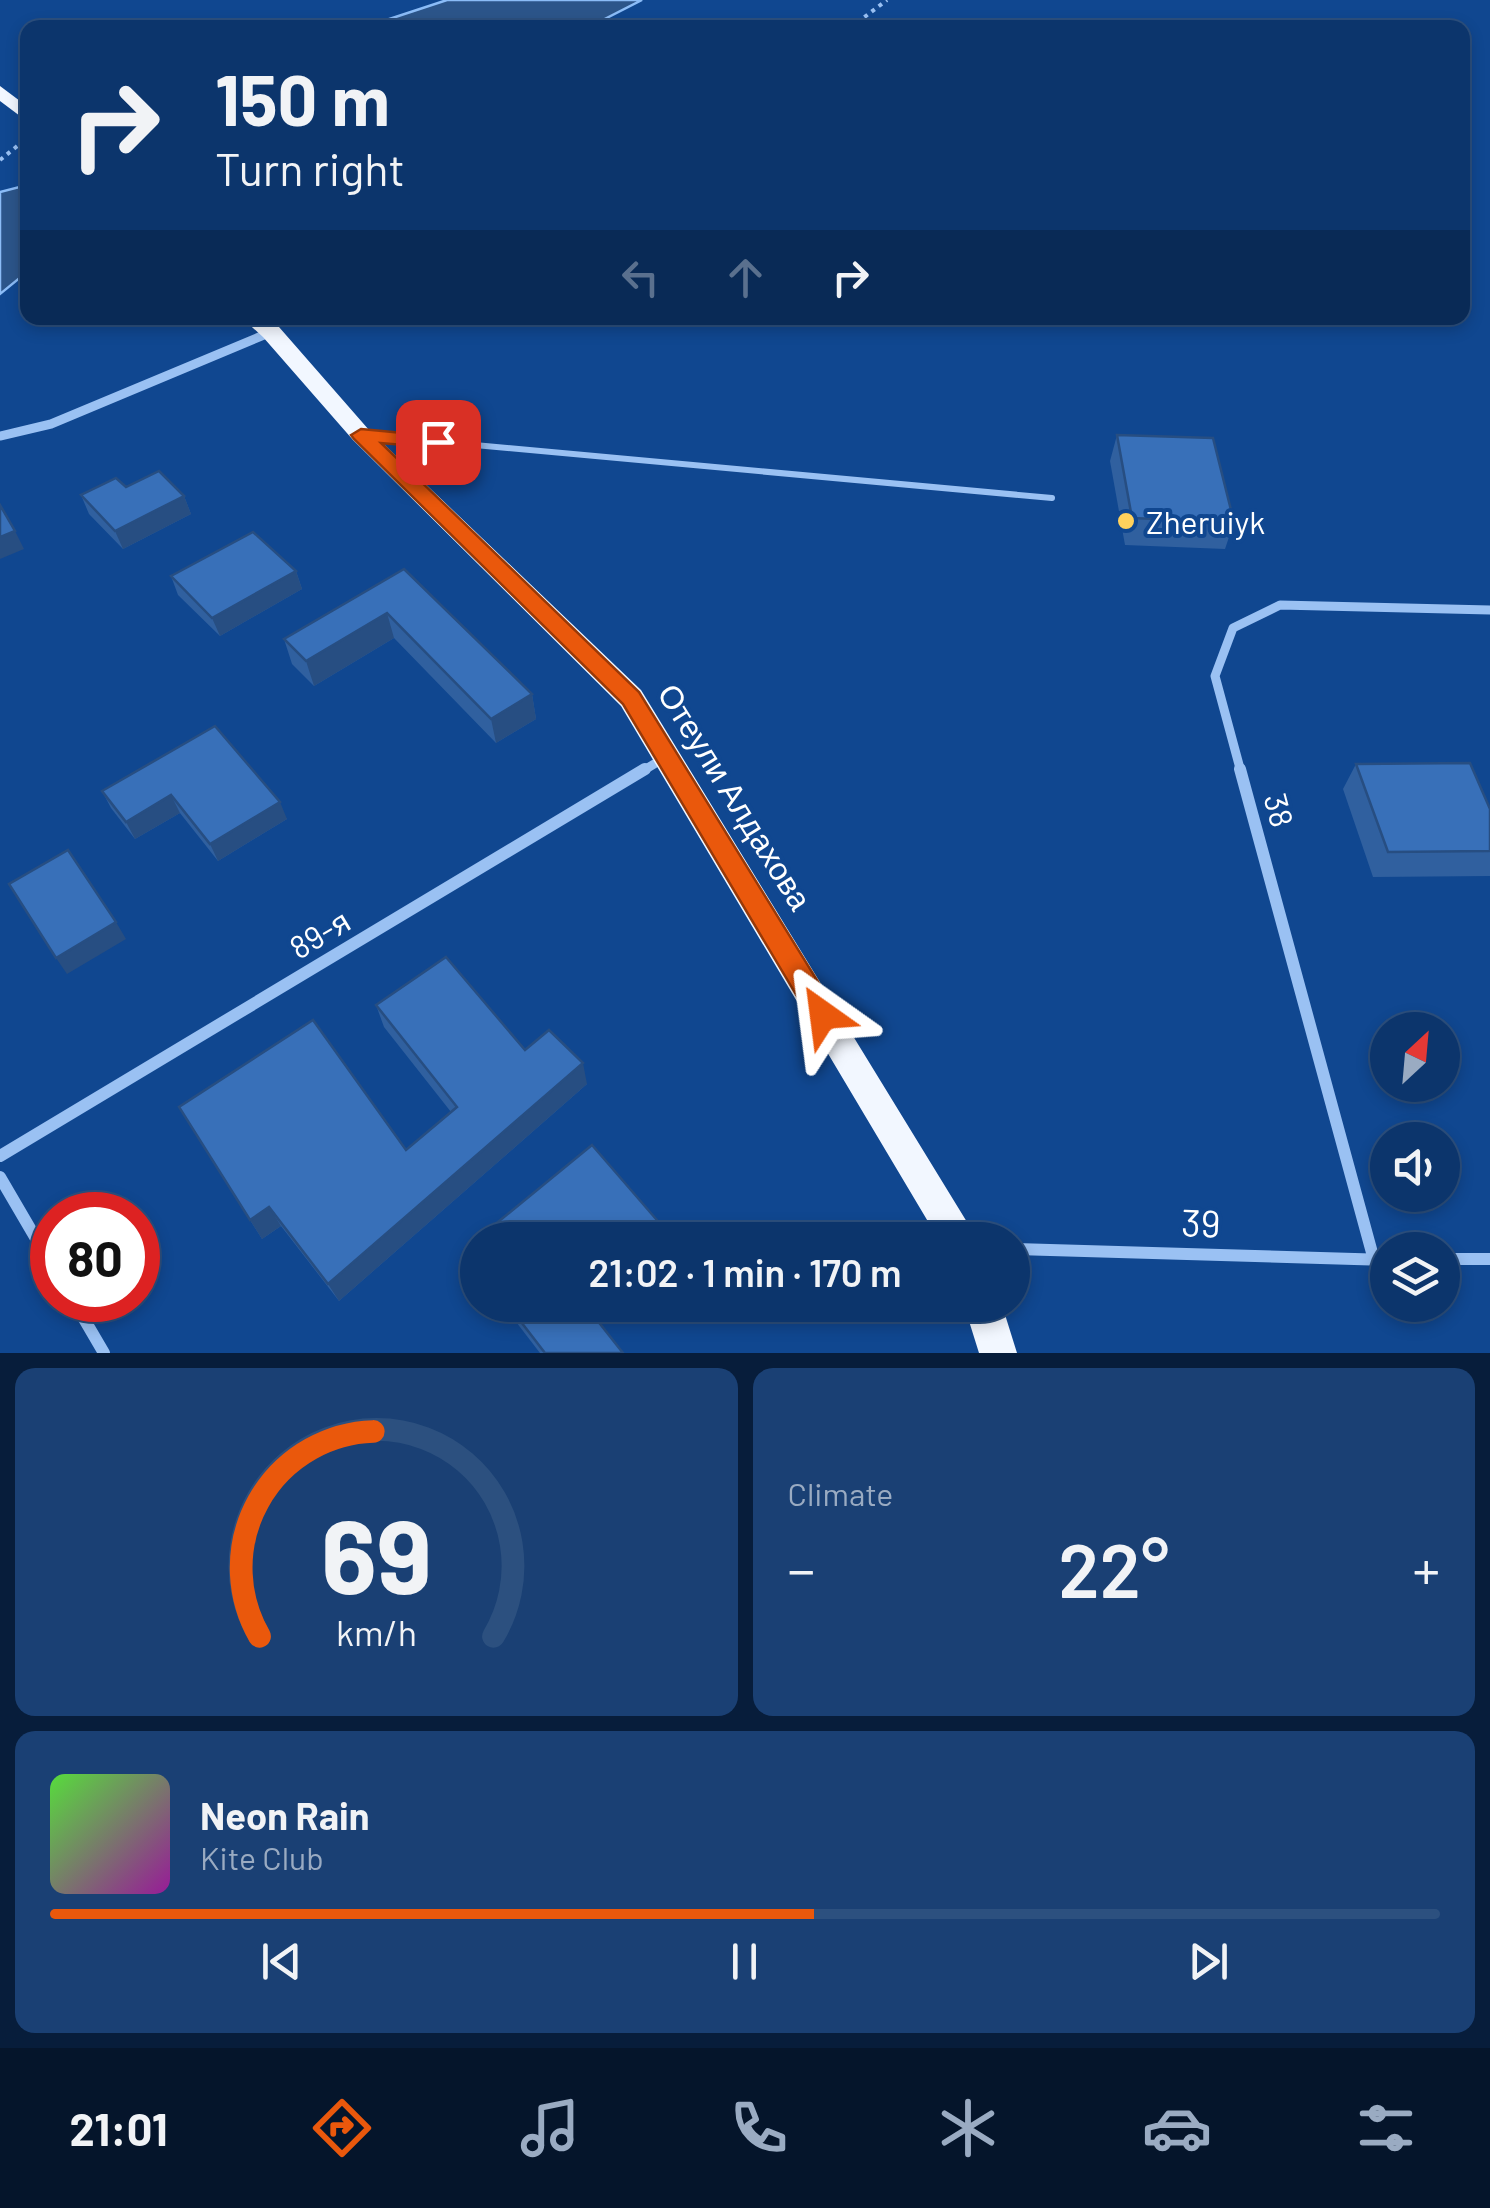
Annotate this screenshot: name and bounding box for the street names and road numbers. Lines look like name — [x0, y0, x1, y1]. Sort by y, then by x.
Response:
street label: Отеули Алдахова — [650, 676, 821, 917]
street label: 38 — [1257, 789, 1303, 831]
street label: 89-я — [282, 900, 356, 966]
street label: 39 — [1181, 1198, 1221, 1246]

